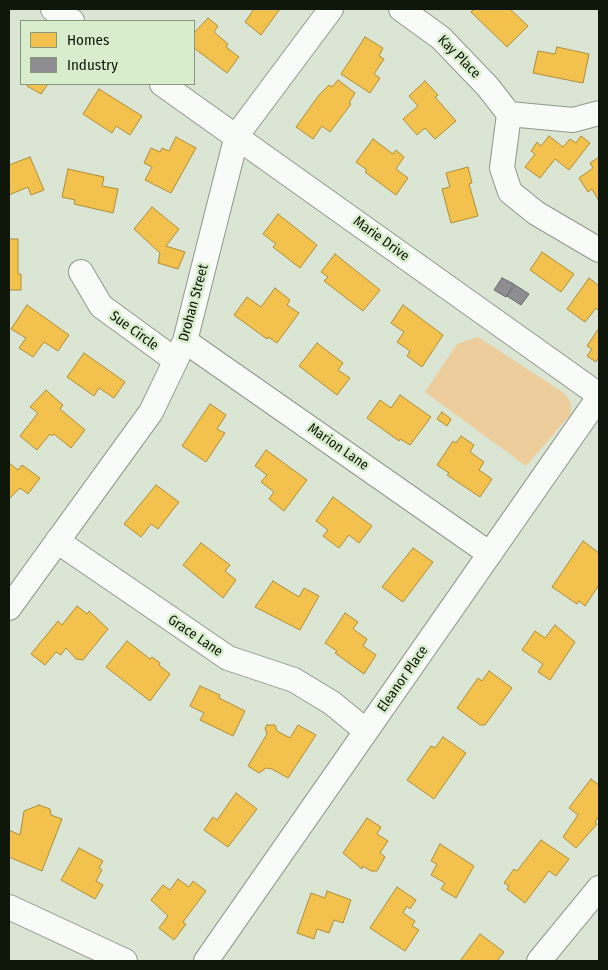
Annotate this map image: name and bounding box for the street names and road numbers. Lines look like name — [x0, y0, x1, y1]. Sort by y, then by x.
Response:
street label: Kay Place — [434, 32, 484, 82]
street label: Marie Drive — [350, 213, 412, 265]
street label: Drohan Street — [176, 263, 212, 343]
street label: Sue Circle — [106, 308, 162, 354]
street label: Marion Lane — [304, 420, 372, 474]
street label: Grace Lane — [164, 612, 226, 660]
street label: Eleanor Place — [374, 643, 432, 715]

